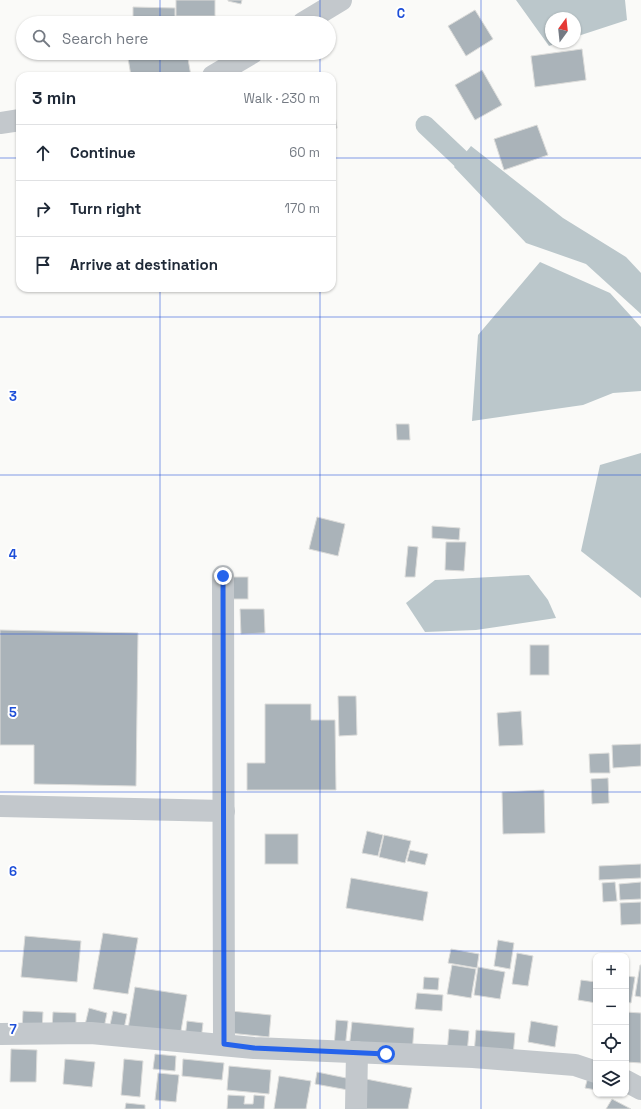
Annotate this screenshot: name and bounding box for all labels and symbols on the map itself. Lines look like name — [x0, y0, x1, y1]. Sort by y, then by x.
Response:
text: C — [397, 5, 405, 22]
north arrow — [545, 12, 581, 48]
text: 3 — [9, 388, 17, 405]
text: 4 — [9, 546, 17, 563]
route end — [214, 567, 232, 585]
text: 5 — [9, 704, 17, 721]
text: 6 — [9, 863, 17, 880]
text: 7 — [9, 1021, 17, 1038]
route start — [377, 1045, 395, 1063]

